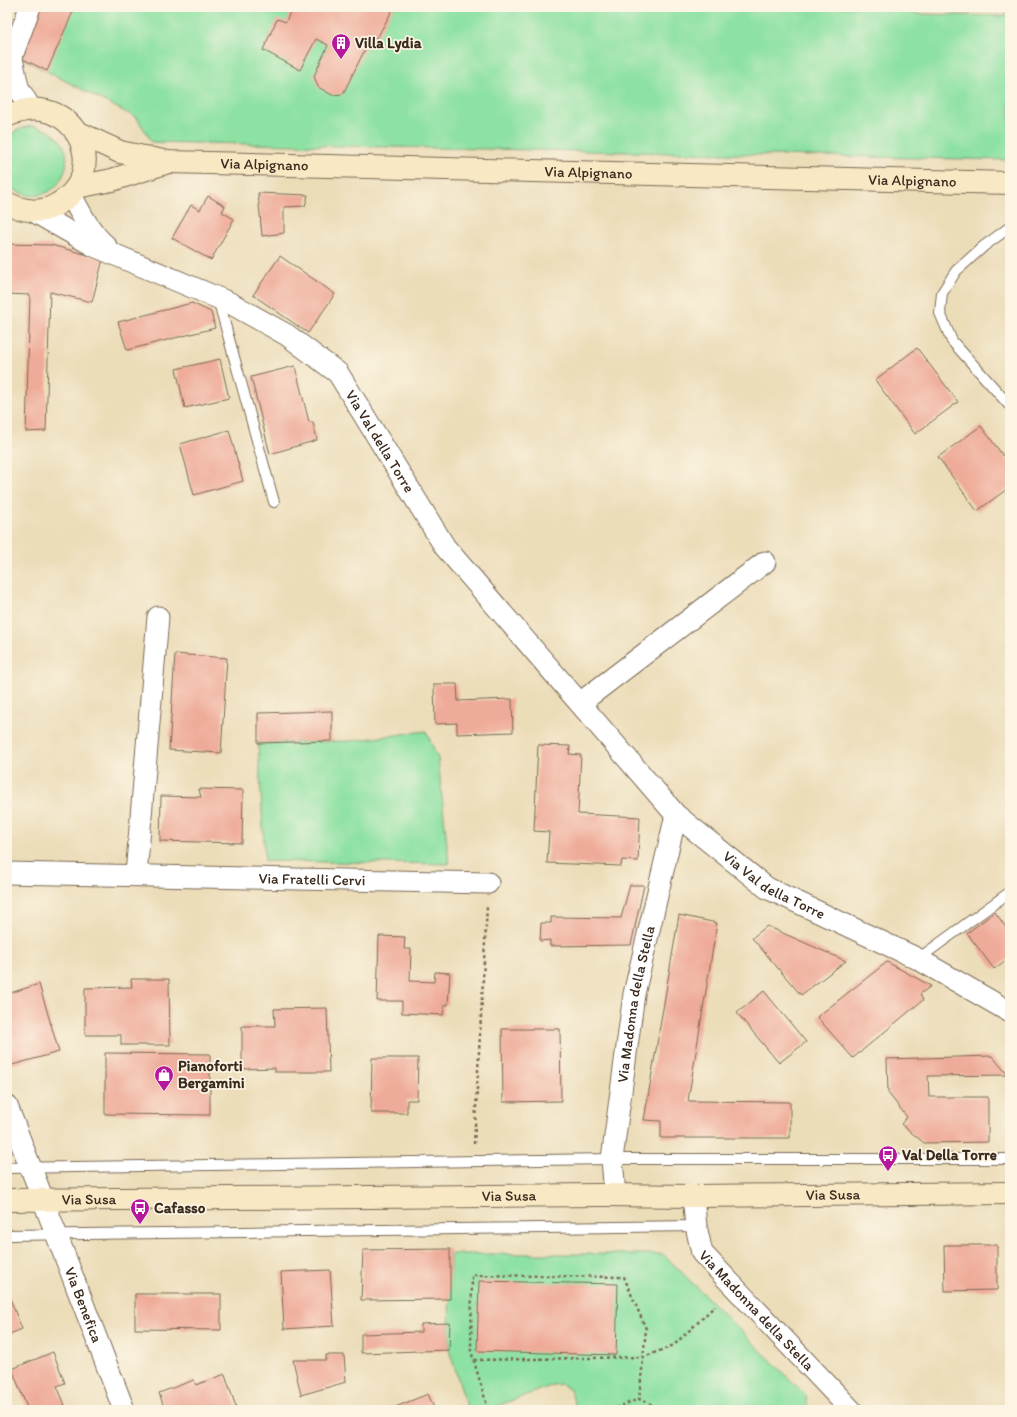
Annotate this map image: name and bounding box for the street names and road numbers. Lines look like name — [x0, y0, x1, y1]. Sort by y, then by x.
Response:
street label: Via Alpignano — [220, 154, 309, 175]
street label: Via Alpignano — [544, 162, 633, 183]
street label: Via Alpignano — [868, 170, 957, 191]
street label: Via Val della Torre — [342, 387, 418, 496]
street label: Via Val della Torre — [719, 847, 828, 923]
street label: Via Fratelli Cervi — [258, 869, 366, 889]
street label: Via Madonna della Stella — [613, 923, 659, 1084]
street label: Via Susa — [806, 1185, 861, 1204]
street label: Via Susa — [482, 1187, 537, 1205]
street label: Via Susa — [62, 1190, 117, 1209]
street label: Via Madonna della Stella — [695, 1246, 818, 1375]
street label: Via Benefica — [61, 1264, 106, 1346]

